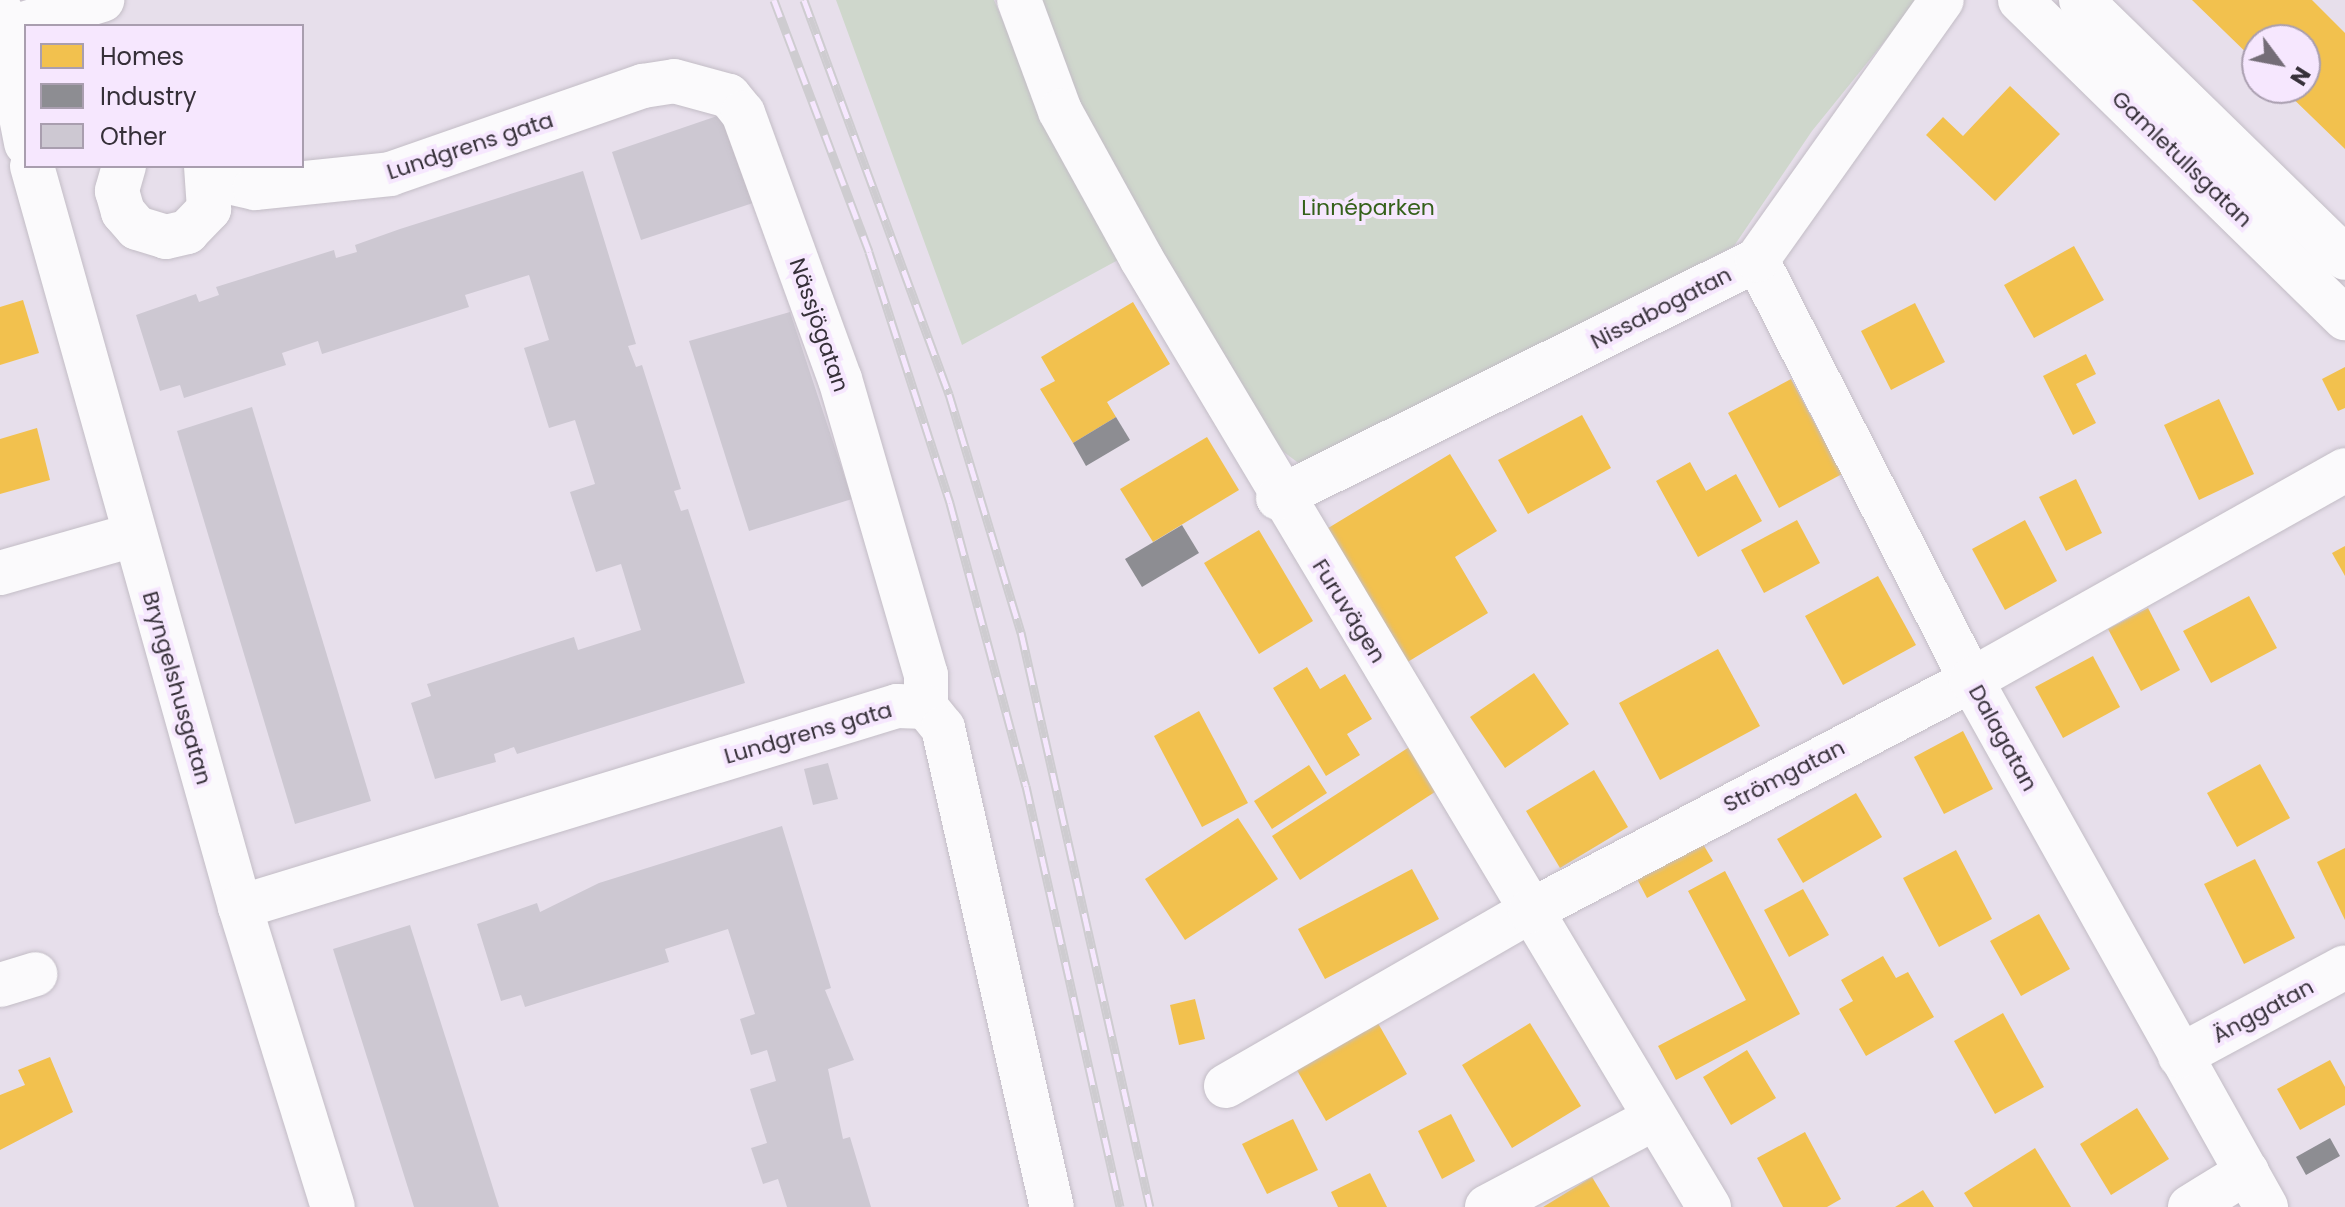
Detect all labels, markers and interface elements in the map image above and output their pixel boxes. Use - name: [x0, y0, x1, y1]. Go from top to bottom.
- legend: [24, 24, 304, 168]
- north arrow: [2241, 24, 2321, 104]
- text: Homes: [100, 40, 184, 73]
- text: N: [2283, 61, 2318, 91]
- text: Industry: [100, 80, 197, 113]
- street label: Gamletullsgatan: [2106, 85, 2258, 233]
- street label: Lundgrens gata: [384, 107, 556, 185]
- text: Other: [100, 120, 167, 153]
- park label: Linnéparken: [1301, 195, 1435, 221]
- street label: Nässjögatan: [784, 255, 854, 395]
- street label: Nissabogatan: [1586, 261, 1736, 355]
- street label: Furuvägen: [1307, 554, 1391, 668]
- street label: Bryngelshusgatan: [137, 588, 217, 788]
- street label: Dalagatan: [1963, 680, 2043, 796]
- street label: Lundgrens gata: [721, 696, 895, 770]
- street label: Strömgatan: [1719, 734, 1849, 818]
- street label: Änggatan: [2208, 973, 2318, 1049]

